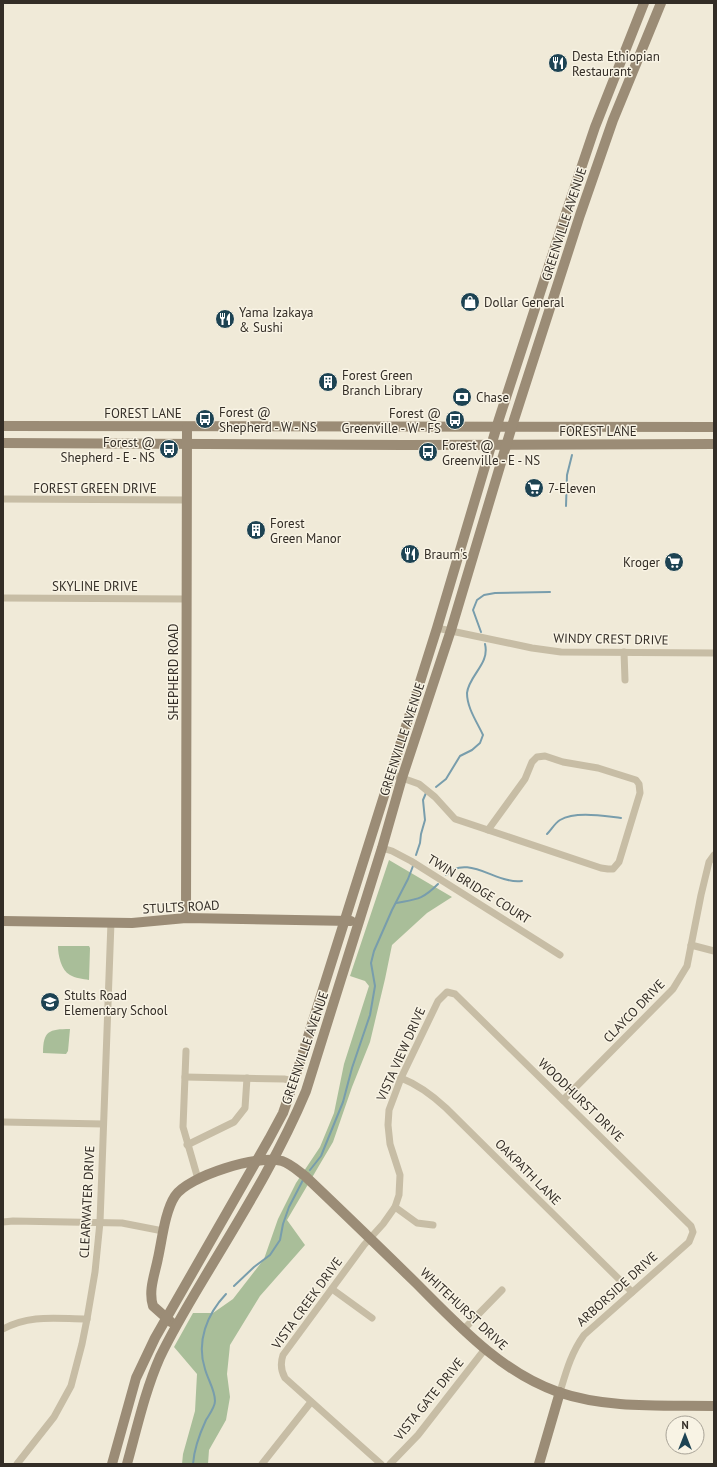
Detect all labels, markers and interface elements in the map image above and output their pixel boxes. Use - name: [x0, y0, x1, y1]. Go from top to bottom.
- place label: Desta Ethiopian Restaurant: [572, 48, 660, 80]
- restaurant icon: Desta Ethiopian Restaurant: [547, 52, 569, 74]
- street label: GREENVILLE AVENUE: [538, 165, 590, 283]
- shop icon: Dollar General: [459, 291, 481, 313]
- place label: Dollar General: [484, 294, 565, 311]
- place label: Yama Izakaya & Sushi: [239, 304, 313, 336]
- restaurant icon: Yama Izakaya & Sushi: [214, 308, 236, 330]
- place label: Forest Green Branch Library: [342, 367, 423, 399]
- building icon: Forest Green Branch Library: [317, 371, 339, 393]
- bank icon: Chase: [451, 386, 473, 408]
- place label: Chase: [476, 389, 509, 406]
- place label: Forest @ Shepherd - W - NS: [219, 404, 317, 436]
- street label: FOREST LANE: [104, 405, 182, 422]
- place label: Forest @ Greenville - W - FS: [342, 405, 441, 437]
- bus stop icon: Forest @ Shepherd - W - NS: [194, 408, 216, 430]
- bus stop icon: Forest @ Greenville - W - FS: [444, 409, 466, 431]
- street label: FOREST LANE: [559, 423, 637, 440]
- place label: Forest @ Shepherd - E - NS: [61, 434, 155, 466]
- place label: Forest @ Greenville - E - NS: [442, 437, 540, 469]
- bus stop icon: Forest @ Shepherd - E - NS: [158, 438, 180, 460]
- bus stop icon: Forest @ Greenville - E - NS: [417, 441, 439, 463]
- supermarket icon: 7-Eleven: [523, 477, 545, 499]
- street label: FOREST GREEN DRIVE: [33, 480, 157, 497]
- place label: 7-Eleven: [548, 480, 596, 497]
- place label: Forest Green Manor: [270, 515, 342, 547]
- building icon: Forest Green Manor: [245, 519, 267, 541]
- restaurant icon: Braum's: [399, 543, 421, 565]
- place label: Braum's: [424, 546, 468, 563]
- supermarket icon: Kroger: [663, 551, 685, 573]
- place label: Kroger: [623, 554, 661, 571]
- street label: SKYLINE DRIVE: [52, 578, 138, 595]
- street label: SHEPHERD ROAD: [165, 623, 182, 721]
- street label: WINDY CREST DRIVE: [553, 629, 669, 649]
- street label: GREENVILLE AVENUE: [376, 680, 428, 798]
- street label: TWIN BRIDGE COURT: [424, 850, 534, 928]
- street label: STULTS ROAD: [142, 896, 220, 918]
- street label: CLAYCO DRIVE: [600, 976, 668, 1046]
- place label: Stults Road Elementary School: [64, 987, 168, 1019]
- street label: GREENVILLE AVENUE: [278, 989, 332, 1107]
- school or university icon: Stults Road Elementary School: [39, 991, 61, 1013]
- street label: VISTA VIEW DRIVE: [372, 1004, 429, 1104]
- street label: WOODHURST DRIVE: [534, 1055, 628, 1145]
- street label: OAKPATH LANE: [491, 1135, 565, 1209]
- street label: CLEARWATER DRIVE: [76, 1145, 98, 1259]
- street label: ARBORSIDE DRIVE: [573, 1248, 661, 1330]
- street label: VISTA CREEK DRIVE: [267, 1254, 346, 1353]
- street label: WHITEHURST DRIVE: [417, 1264, 511, 1354]
- street label: VISTA GATE DRIVE: [390, 1354, 468, 1445]
- north arrow: [665, 1415, 705, 1455]
- text: N: [681, 1418, 689, 1432]

